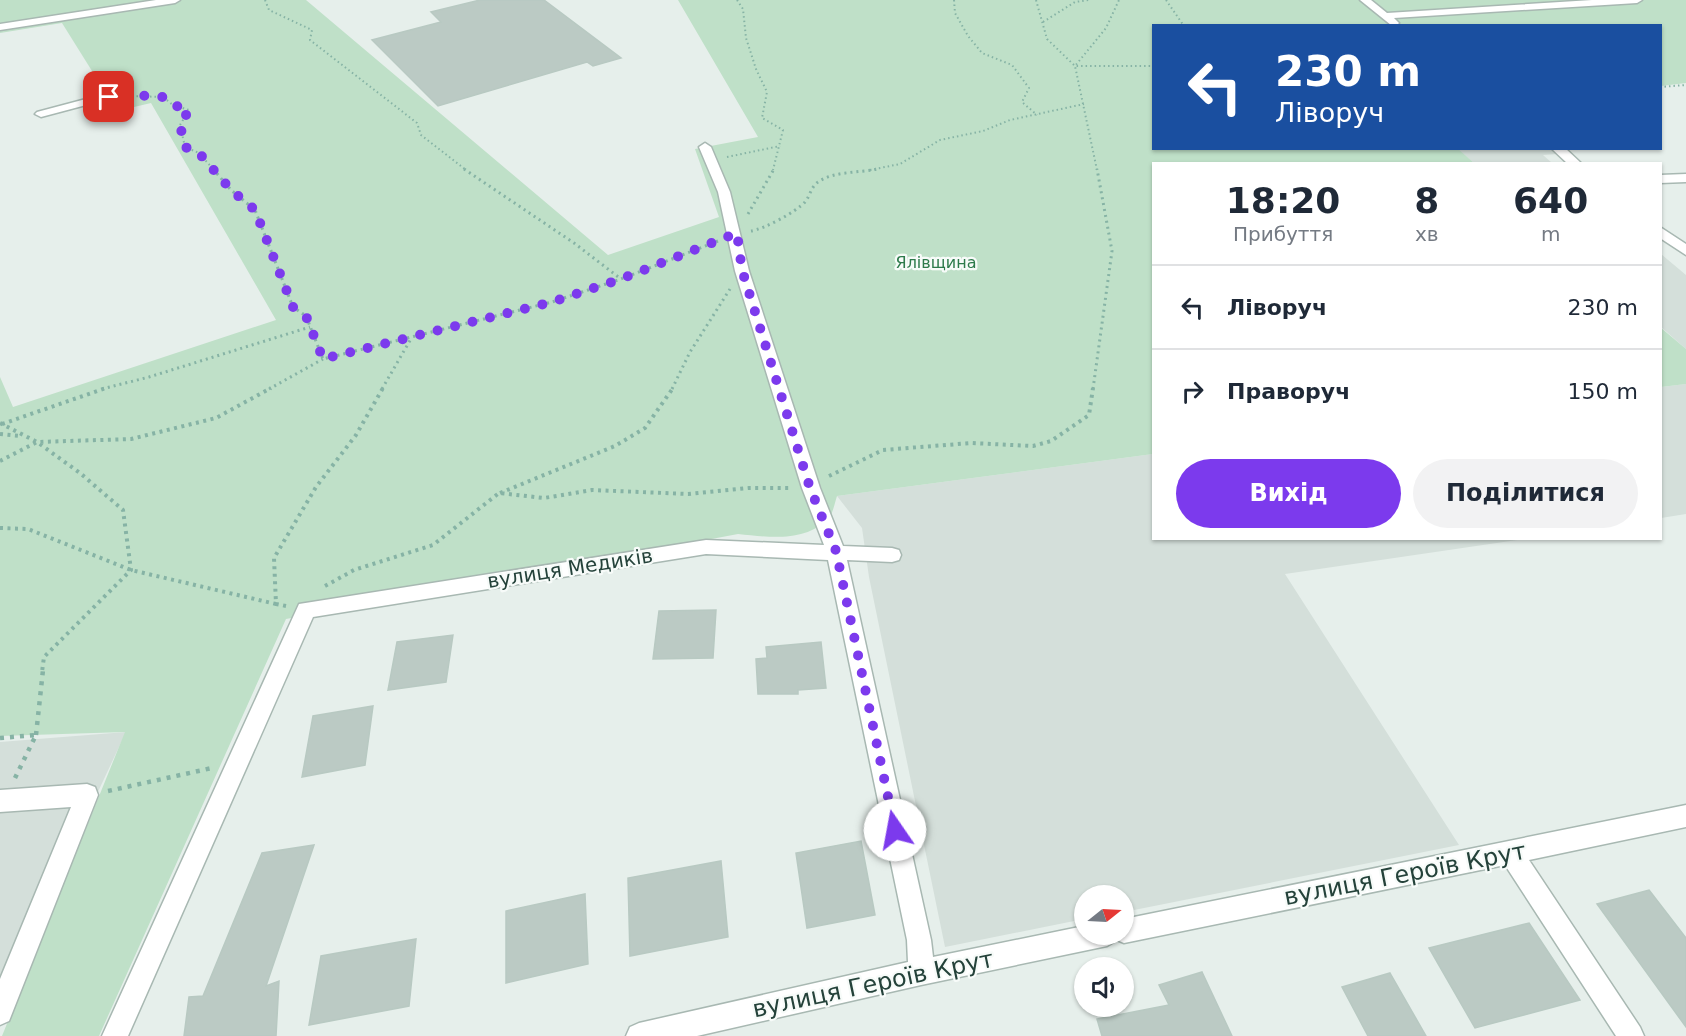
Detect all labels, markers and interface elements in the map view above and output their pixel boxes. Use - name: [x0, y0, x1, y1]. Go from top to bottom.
- text: 230 m: [1275, 47, 1421, 96]
- icon: left: [1176, 48, 1254, 126]
- pin: [83, 71, 134, 122]
- icon: arrive: [92, 80, 125, 113]
- text: Ліворуч: [1275, 97, 1384, 128]
- text: 18:20: [1226, 180, 1340, 221]
- text: 8: [1414, 180, 1439, 221]
- text: 640: [1513, 180, 1588, 221]
- text: Прибуття: [1233, 222, 1333, 246]
- text: хв: [1415, 222, 1439, 246]
- text: m: [1541, 222, 1560, 246]
- park label: Ялівщина: [896, 253, 976, 272]
- icon: left: [1176, 291, 1209, 324]
- text: Ліворуч: [1227, 295, 1327, 320]
- text: 230 m: [1568, 295, 1638, 320]
- icon: right: [1176, 375, 1209, 408]
- text: Праворуч: [1227, 379, 1350, 404]
- text: 150 m: [1568, 379, 1638, 404]
- button: Вихід: [1176, 459, 1401, 528]
- button: Поділитися: [1413, 459, 1638, 528]
- street label: вулиця Медиків: [486, 543, 654, 593]
- position arrow: [863, 798, 927, 862]
- street label: вулиця Героїв Крут: [1282, 837, 1528, 911]
- north arrow: [1074, 885, 1134, 945]
- map controls: [1074, 885, 1134, 1017]
- street label: вулиця Героїв Крут: [750, 945, 996, 1023]
- button: sound: [1074, 957, 1134, 1017]

